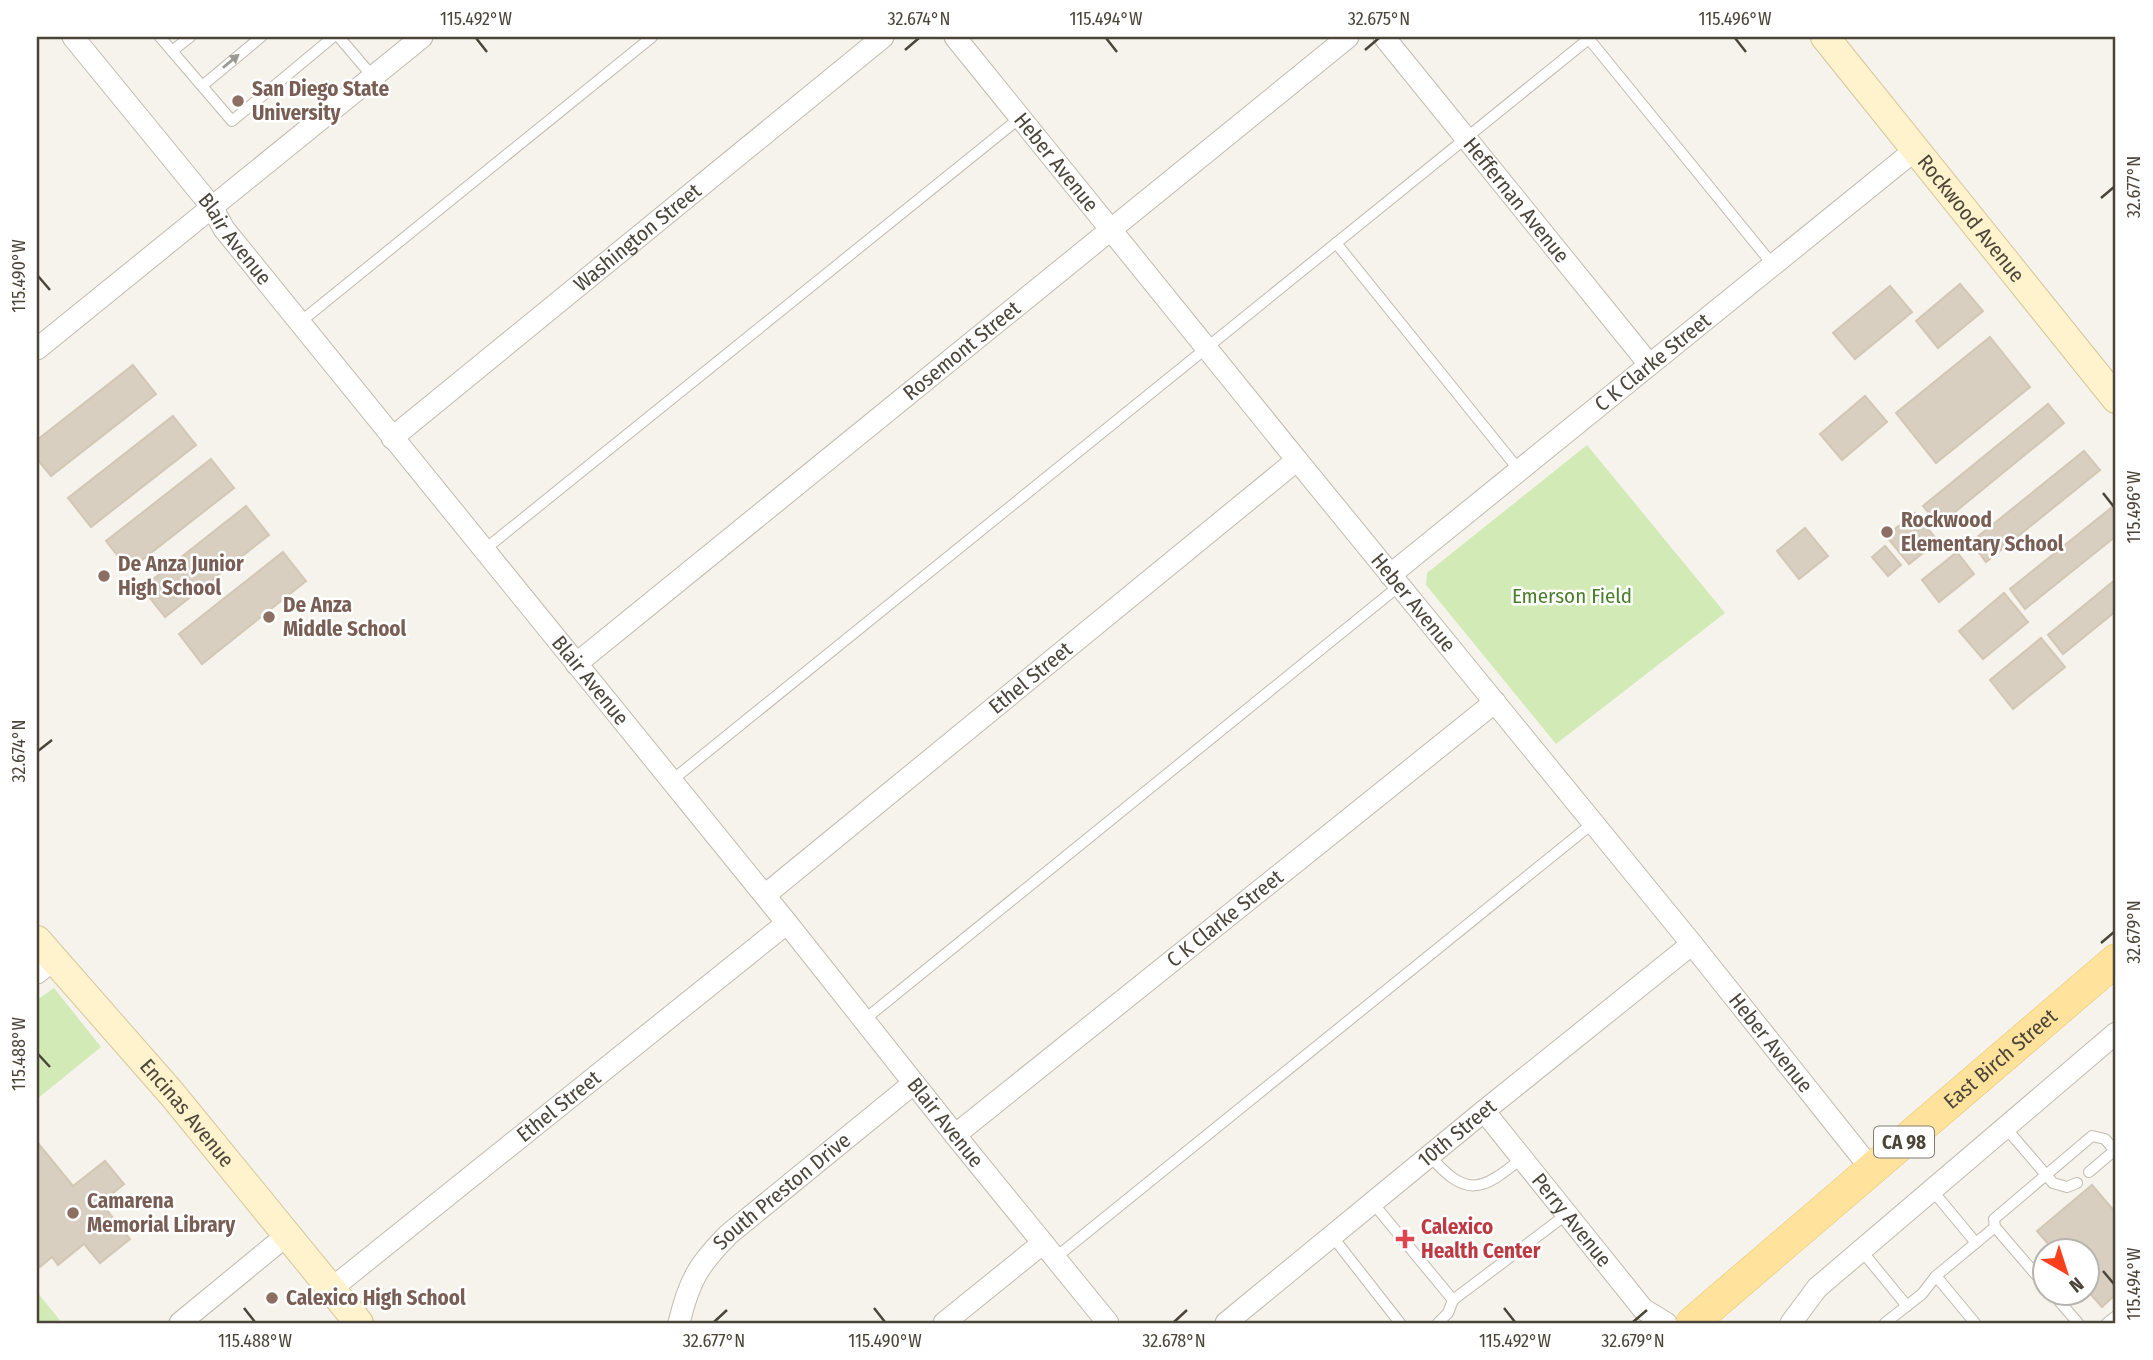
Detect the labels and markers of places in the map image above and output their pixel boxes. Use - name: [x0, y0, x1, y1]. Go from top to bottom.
- place label: San Diego State University: [252, 76, 389, 126]
- marker: San Diego State University: [230, 93, 246, 109]
- place label: Rockwood Elementary School: [1901, 507, 2064, 557]
- marker: Rockwood Elementary School: [1879, 524, 1895, 540]
- place label: De Anza Junior High School: [118, 551, 244, 601]
- marker: De Anza Junior High School: [96, 568, 112, 584]
- place label: De Anza Middle School: [283, 592, 407, 642]
- marker: De Anza Middle School: [261, 609, 277, 625]
- place label: Camarena Memorial Library: [87, 1188, 236, 1238]
- marker: Camarena Memorial Library: [65, 1205, 81, 1221]
- place label: Calexico Health Center: [1421, 1214, 1541, 1264]
- marker: Calexico Health Center: [1395, 1229, 1415, 1249]
- place label: Calexico High School: [286, 1285, 466, 1311]
- marker: Calexico High School: [264, 1290, 280, 1306]

